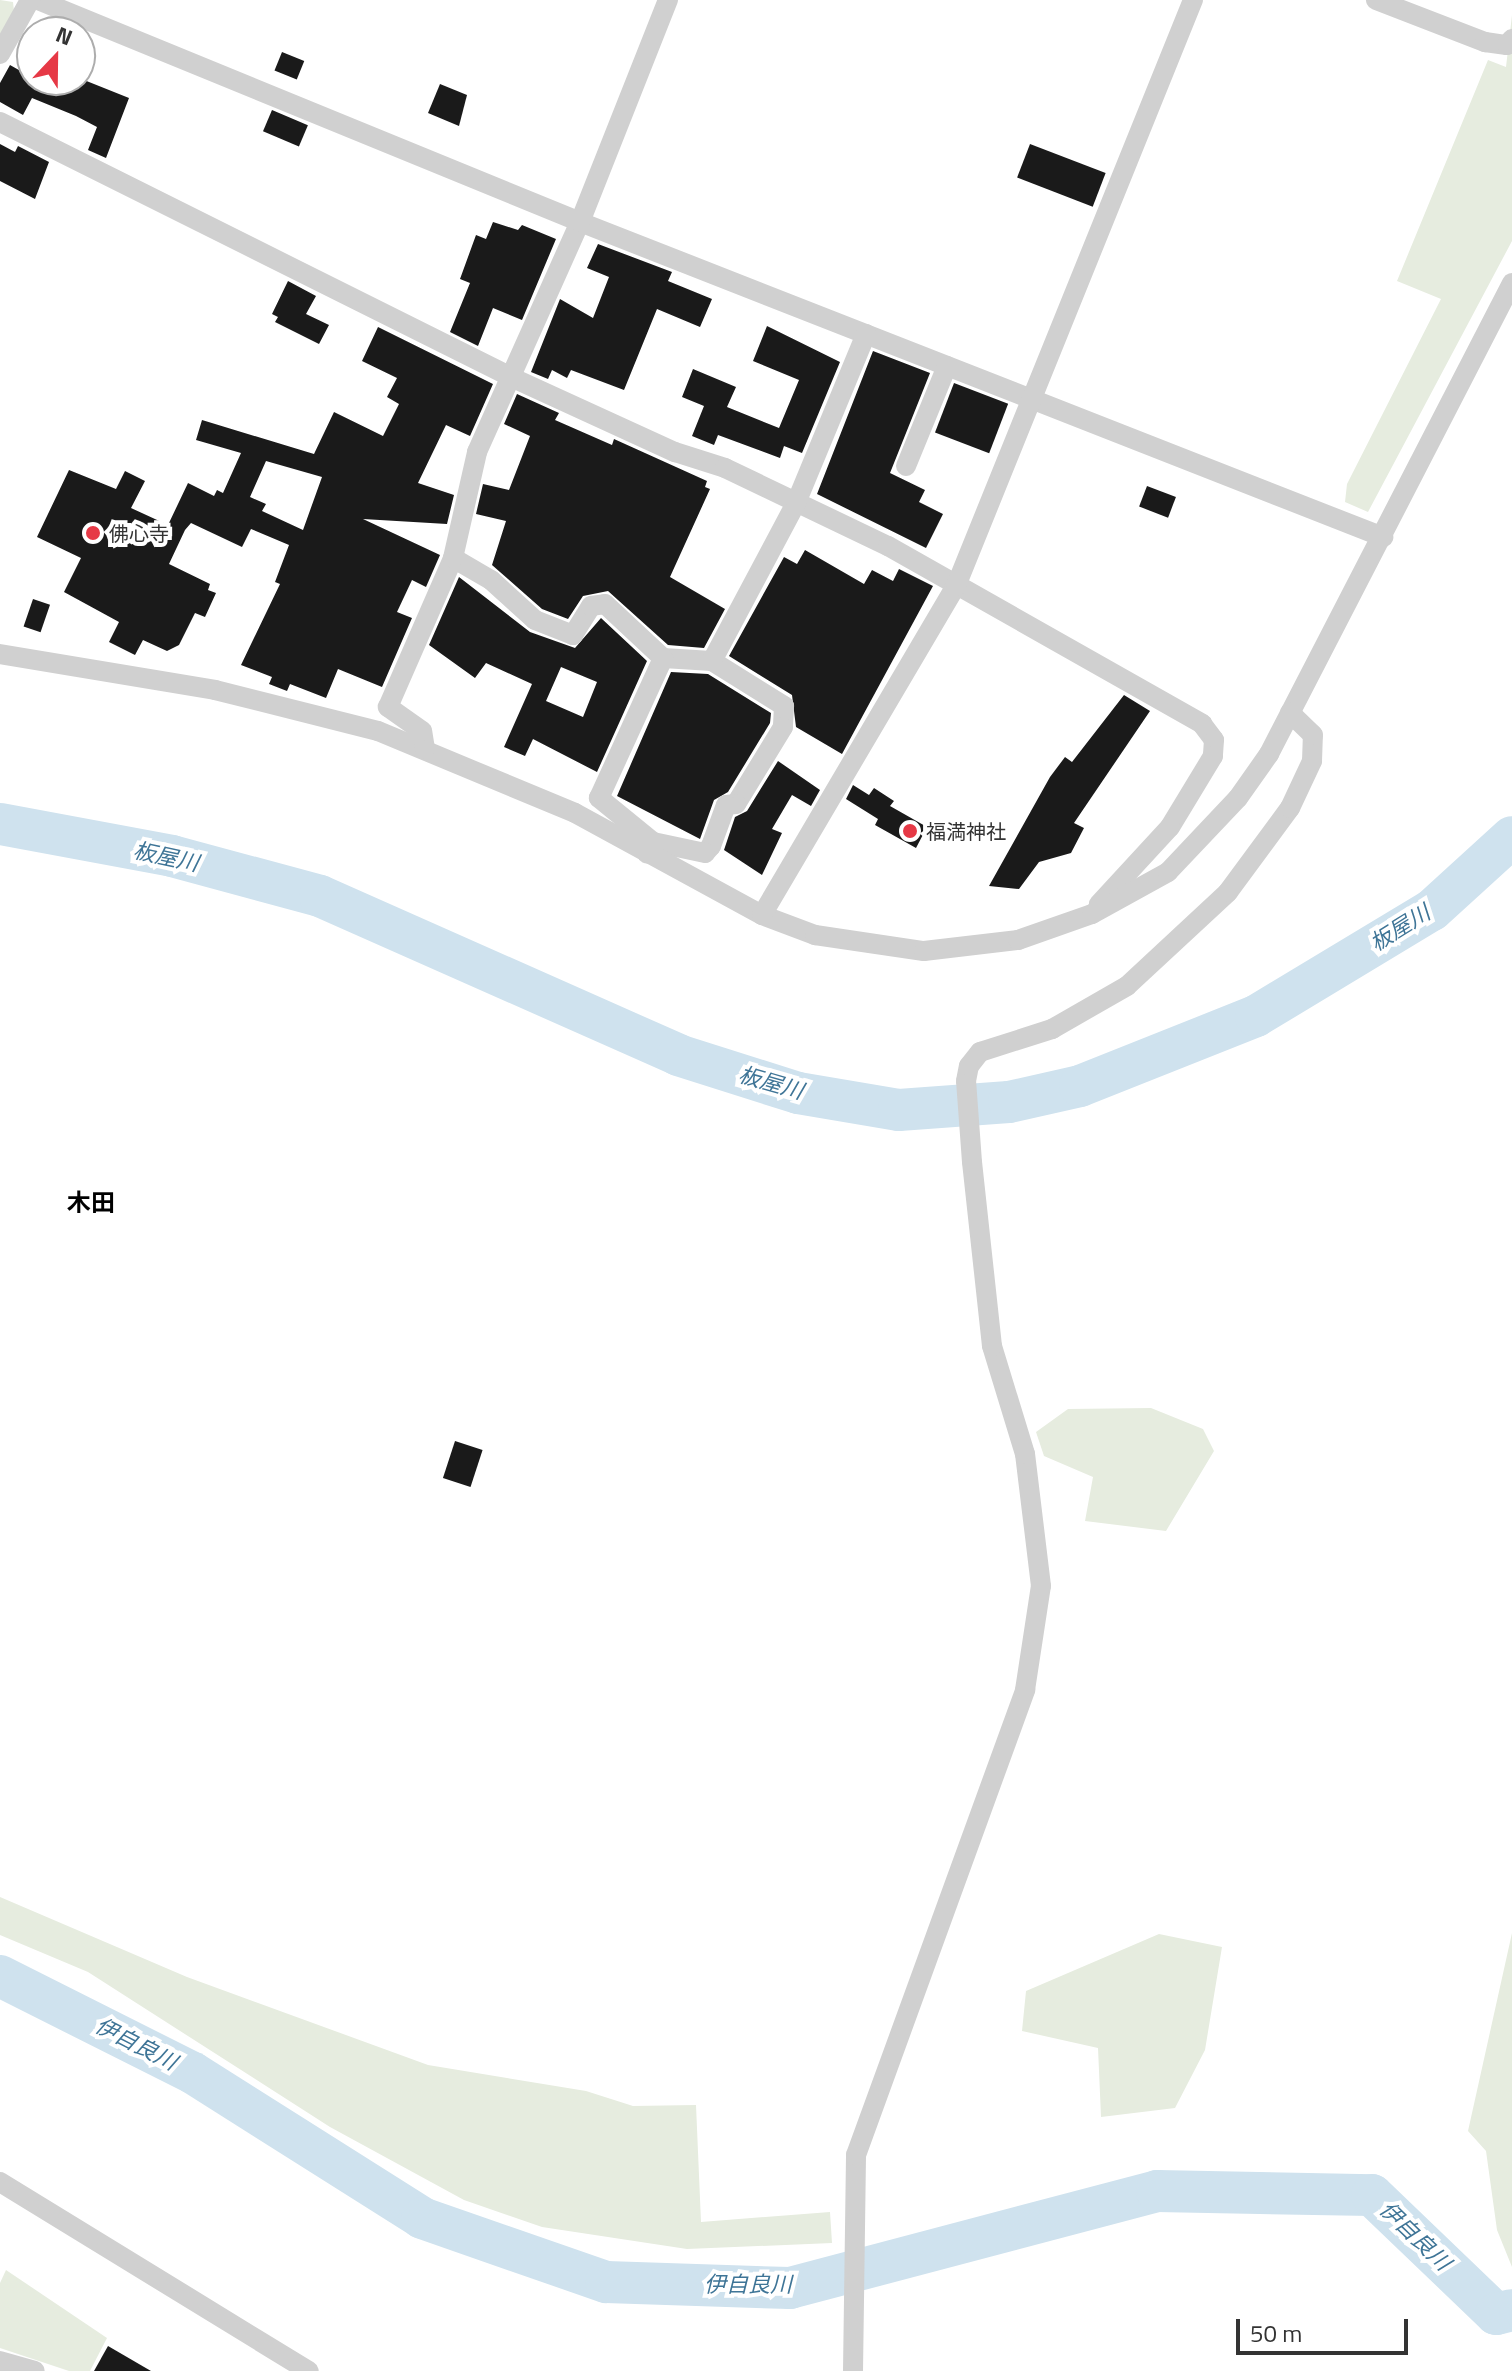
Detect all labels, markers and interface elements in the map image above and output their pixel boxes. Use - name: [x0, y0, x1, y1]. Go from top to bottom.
- north arrow: [16, 16, 96, 96]
- text: N: [51, 17, 78, 54]
- place label: 佛心寺: [109, 521, 169, 545]
- marker: 佛心寺: [84, 524, 102, 542]
- place label: 福満神社: [926, 819, 1006, 843]
- marker: 福満神社: [901, 822, 919, 840]
- water label: 板屋川: [131, 837, 201, 877]
- water label: 板屋川: [1365, 899, 1435, 957]
- water label: 板屋川: [736, 1061, 806, 1105]
- district label: 木田: [67, 1189, 115, 1217]
- water label: 伊自良川: [91, 2012, 181, 2076]
- water label: 伊自良川: [1374, 2196, 1456, 2276]
- water label: 伊自良川: [704, 2272, 792, 2298]
- scale bar: [1240, 2303, 1412, 2353]
- text: 50 m: [1250, 2315, 1302, 2351]

